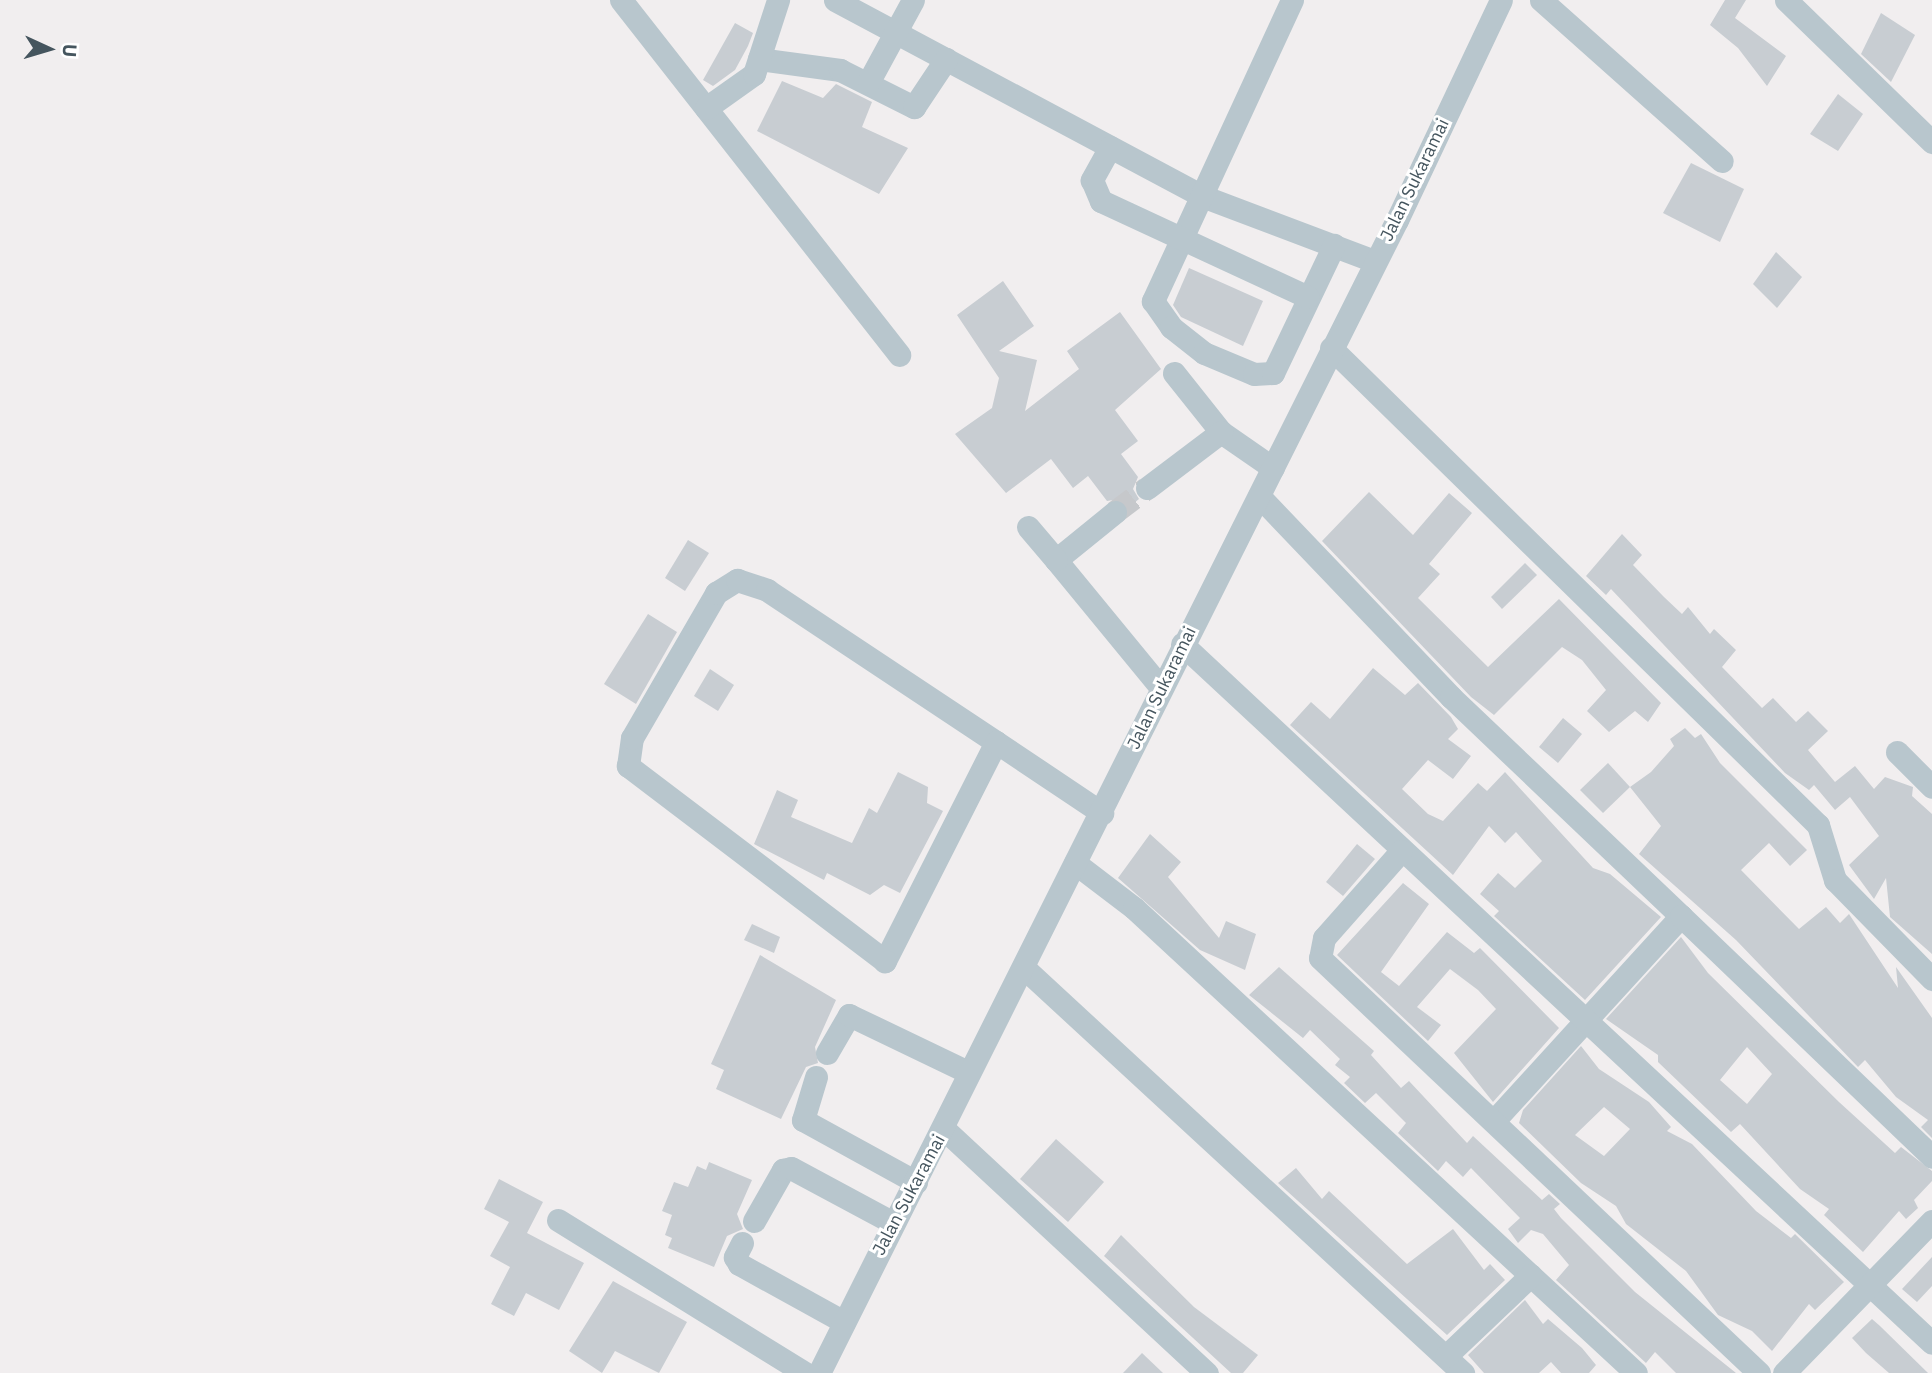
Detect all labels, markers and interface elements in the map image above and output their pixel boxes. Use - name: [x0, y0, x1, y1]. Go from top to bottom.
- north arrow: [14, 14, 84, 84]
- text: U: [58, 43, 82, 58]
- street label: Jalan Sukaramai: [1376, 115, 1454, 245]
- street label: Jalan Sukaramai: [1123, 623, 1201, 753]
- street label: Jalan Sukaramai: [868, 1131, 950, 1259]

